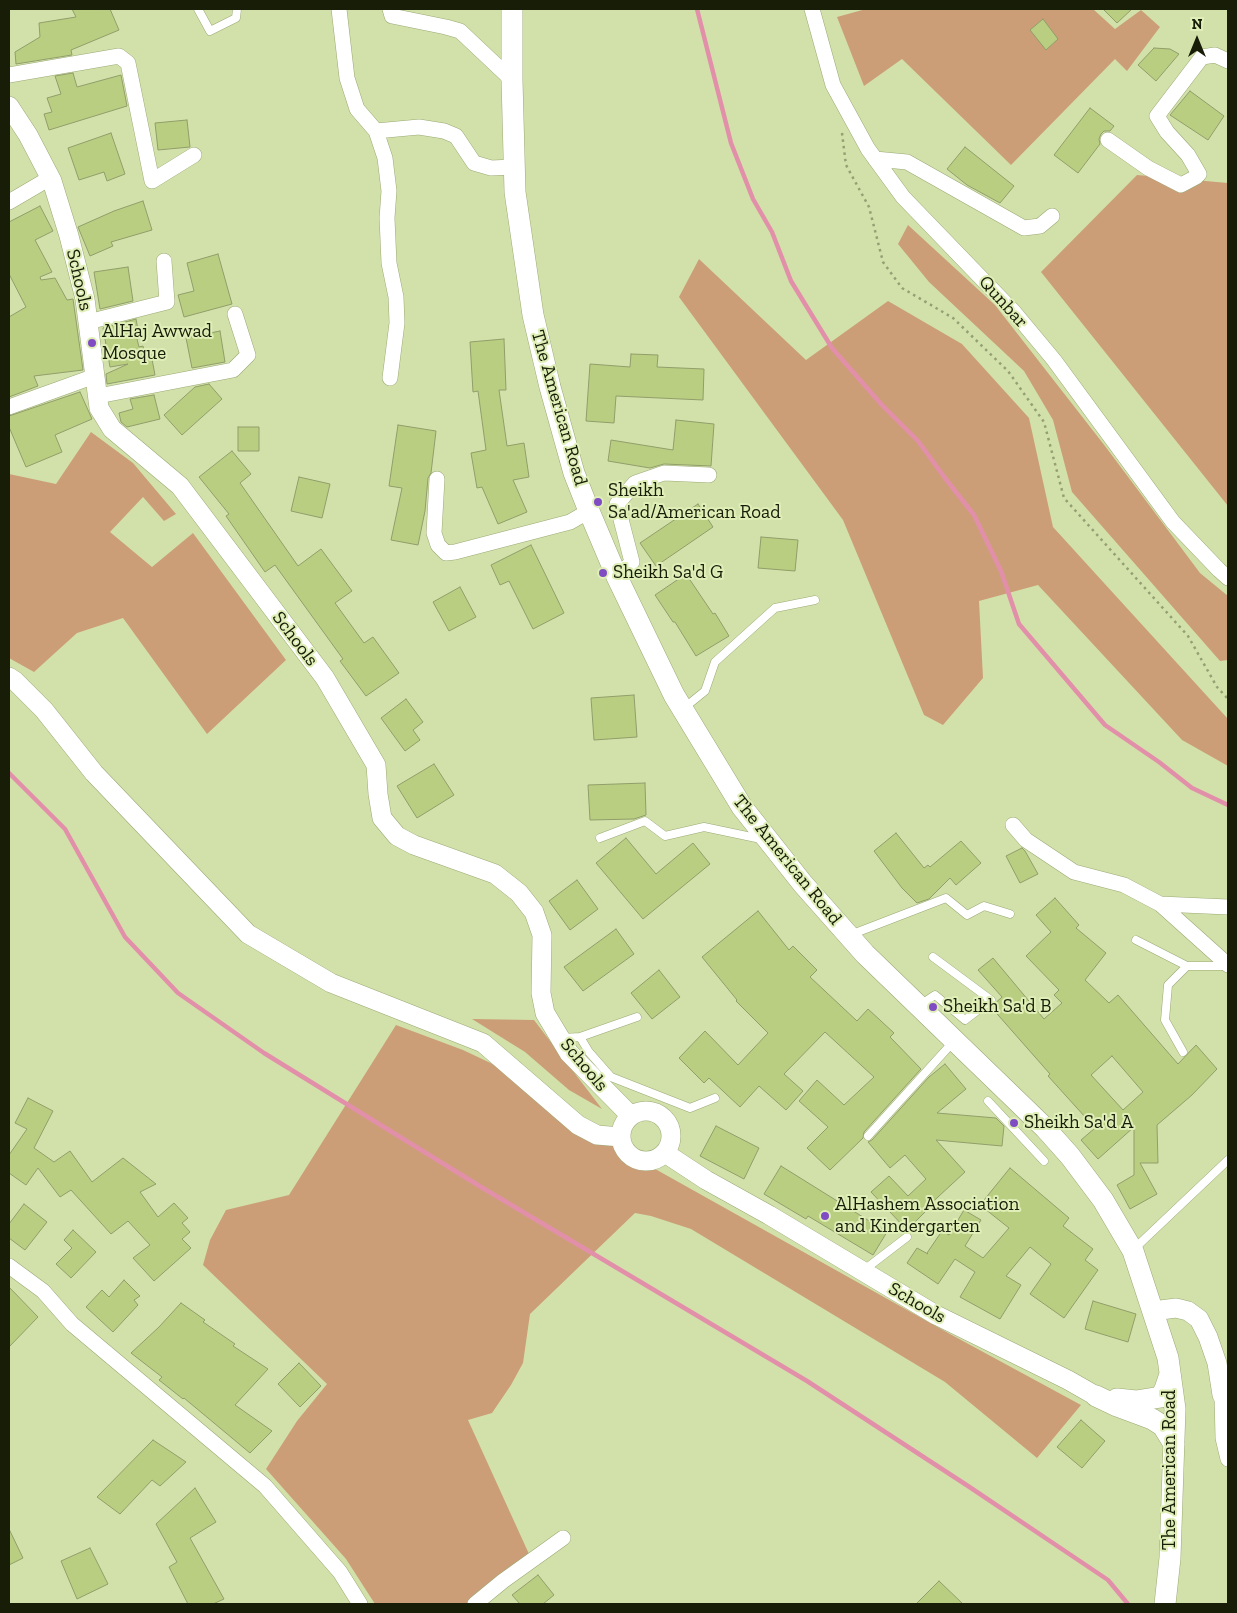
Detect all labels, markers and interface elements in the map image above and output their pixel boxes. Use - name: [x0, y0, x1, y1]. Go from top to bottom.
- north arrow: [1172, 15, 1222, 65]
- text: N: [1192, 16, 1202, 33]
- street label: Schools: [61, 247, 97, 313]
- street label: Qunbar: [974, 271, 1032, 333]
- place label: AlHaj Awwad Mosque: [102, 321, 212, 365]
- street label: The American Road: [526, 328, 592, 488]
- marker: AlHaj Awwad Mosque: [86, 337, 98, 349]
- place label: Sheikh Sa'ad/American Road: [608, 480, 781, 524]
- marker: Sheikh Sa'ad/American Road: [592, 496, 604, 508]
- place label: Sheikh Sa'd G: [613, 562, 723, 584]
- marker: Sheikh Sa'd G: [597, 567, 609, 579]
- street label: Schools: [267, 607, 323, 671]
- street label: The American Road: [728, 790, 846, 930]
- place label: Sheikh Sa'd B: [943, 996, 1051, 1018]
- marker: Sheikh Sa'd B: [927, 1001, 939, 1013]
- street label: Schools: [555, 1034, 613, 1096]
- place label: Sheikh Sa'd A: [1024, 1112, 1133, 1134]
- marker: Sheikh Sa'd A: [1008, 1117, 1020, 1129]
- place label: AlHashem Association and Kindergarten: [835, 1194, 1019, 1238]
- marker: AlHashem Association and Kindergarten: [819, 1210, 831, 1222]
- street label: Schools: [884, 1278, 950, 1328]
- street label: The American Road: [1159, 1390, 1181, 1550]

